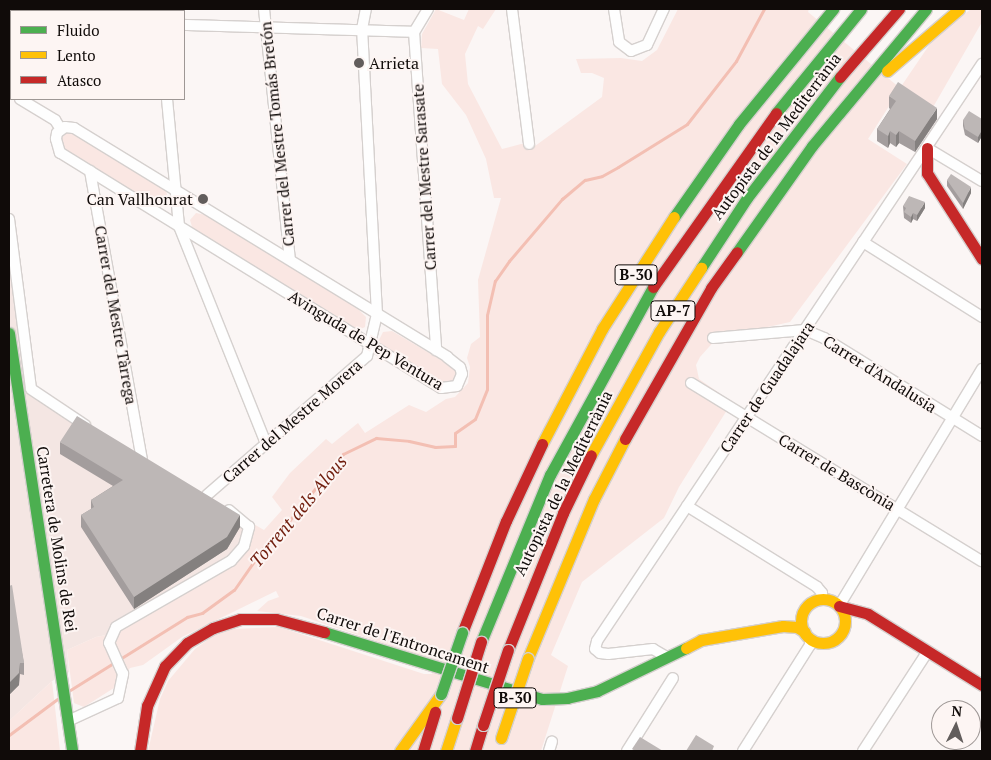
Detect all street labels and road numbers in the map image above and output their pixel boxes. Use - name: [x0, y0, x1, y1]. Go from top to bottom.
- street label: Carrer del Mestre Tomás Bretón: [256, 21, 298, 247]
- street label: Autopista de la Mediterrània: [707, 49, 845, 223]
- street label: Carrer del Mestre Sarasate: [408, 83, 440, 271]
- street label: Carrer del Mestre Tàrrega: [91, 224, 141, 406]
- road number: B-30: [614, 262, 658, 288]
- street label: Avinguda de Pep Ventura: [285, 286, 447, 394]
- road number: AP-7: [649, 298, 697, 324]
- street label: Carrer de Guadalajara: [716, 318, 818, 456]
- street label: Carrer d'Andalusia: [820, 331, 940, 417]
- street label: Carrer del Mestre Morera: [218, 355, 366, 487]
- street label: Autopista de la Mediterrània: [510, 387, 616, 579]
- street label: Carrer de Bascònia: [775, 430, 899, 514]
- street label: Carretera de Molins de Rei: [33, 445, 81, 633]
- street label: Carrer de l'Entroncament: [314, 603, 492, 677]
- road number: B-30: [492, 686, 538, 710]

